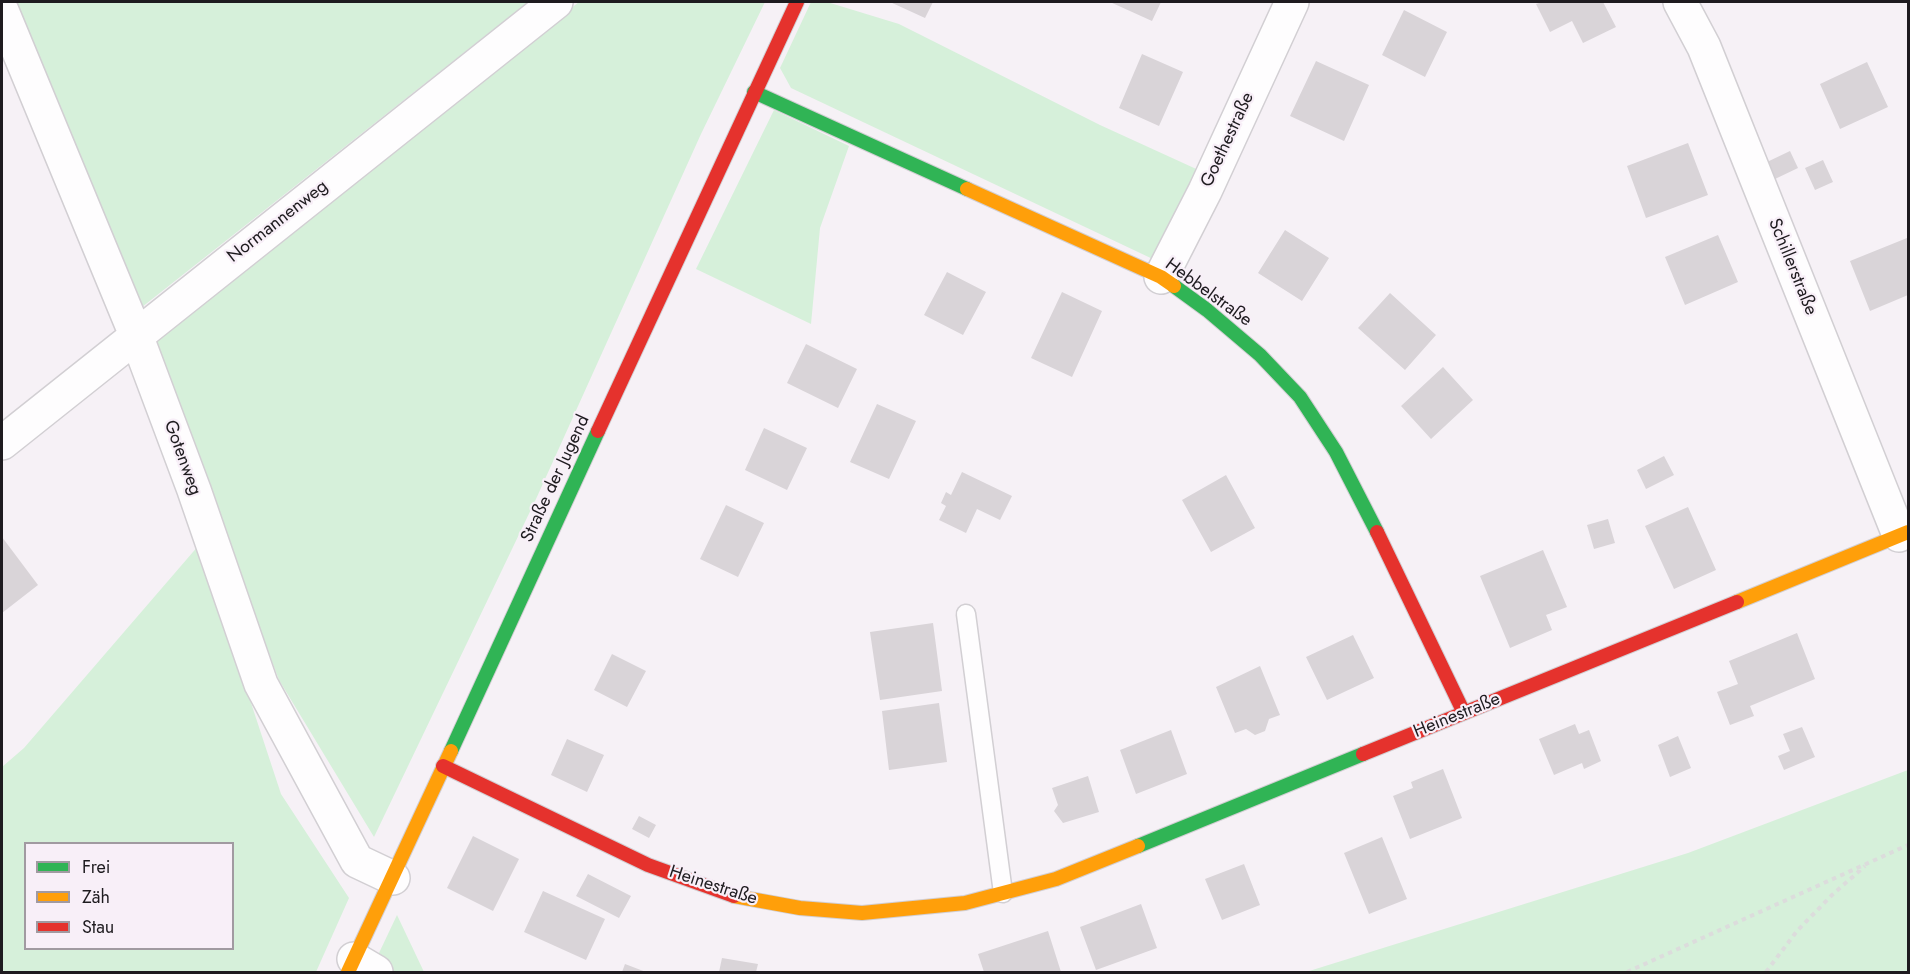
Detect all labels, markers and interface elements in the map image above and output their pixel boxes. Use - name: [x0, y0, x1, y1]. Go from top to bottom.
- street label: Goethestraße: [1197, 89, 1259, 191]
- street label: Normannenweg: [223, 176, 333, 268]
- street label: Schillerstraße: [1763, 216, 1821, 318]
- street label: Hebbelstraße: [1160, 254, 1256, 332]
- street label: Straße der Jugend: [517, 412, 595, 546]
- street label: Gotenweg: [158, 418, 206, 498]
- street label: Heinestraße: [1411, 689, 1503, 743]
- legend: [24, 842, 234, 950]
- text: Frei: [82, 854, 111, 880]
- street label: Heinestraße: [666, 862, 760, 910]
- text: Zäh: [82, 884, 110, 910]
- text: Stau: [82, 914, 114, 940]

